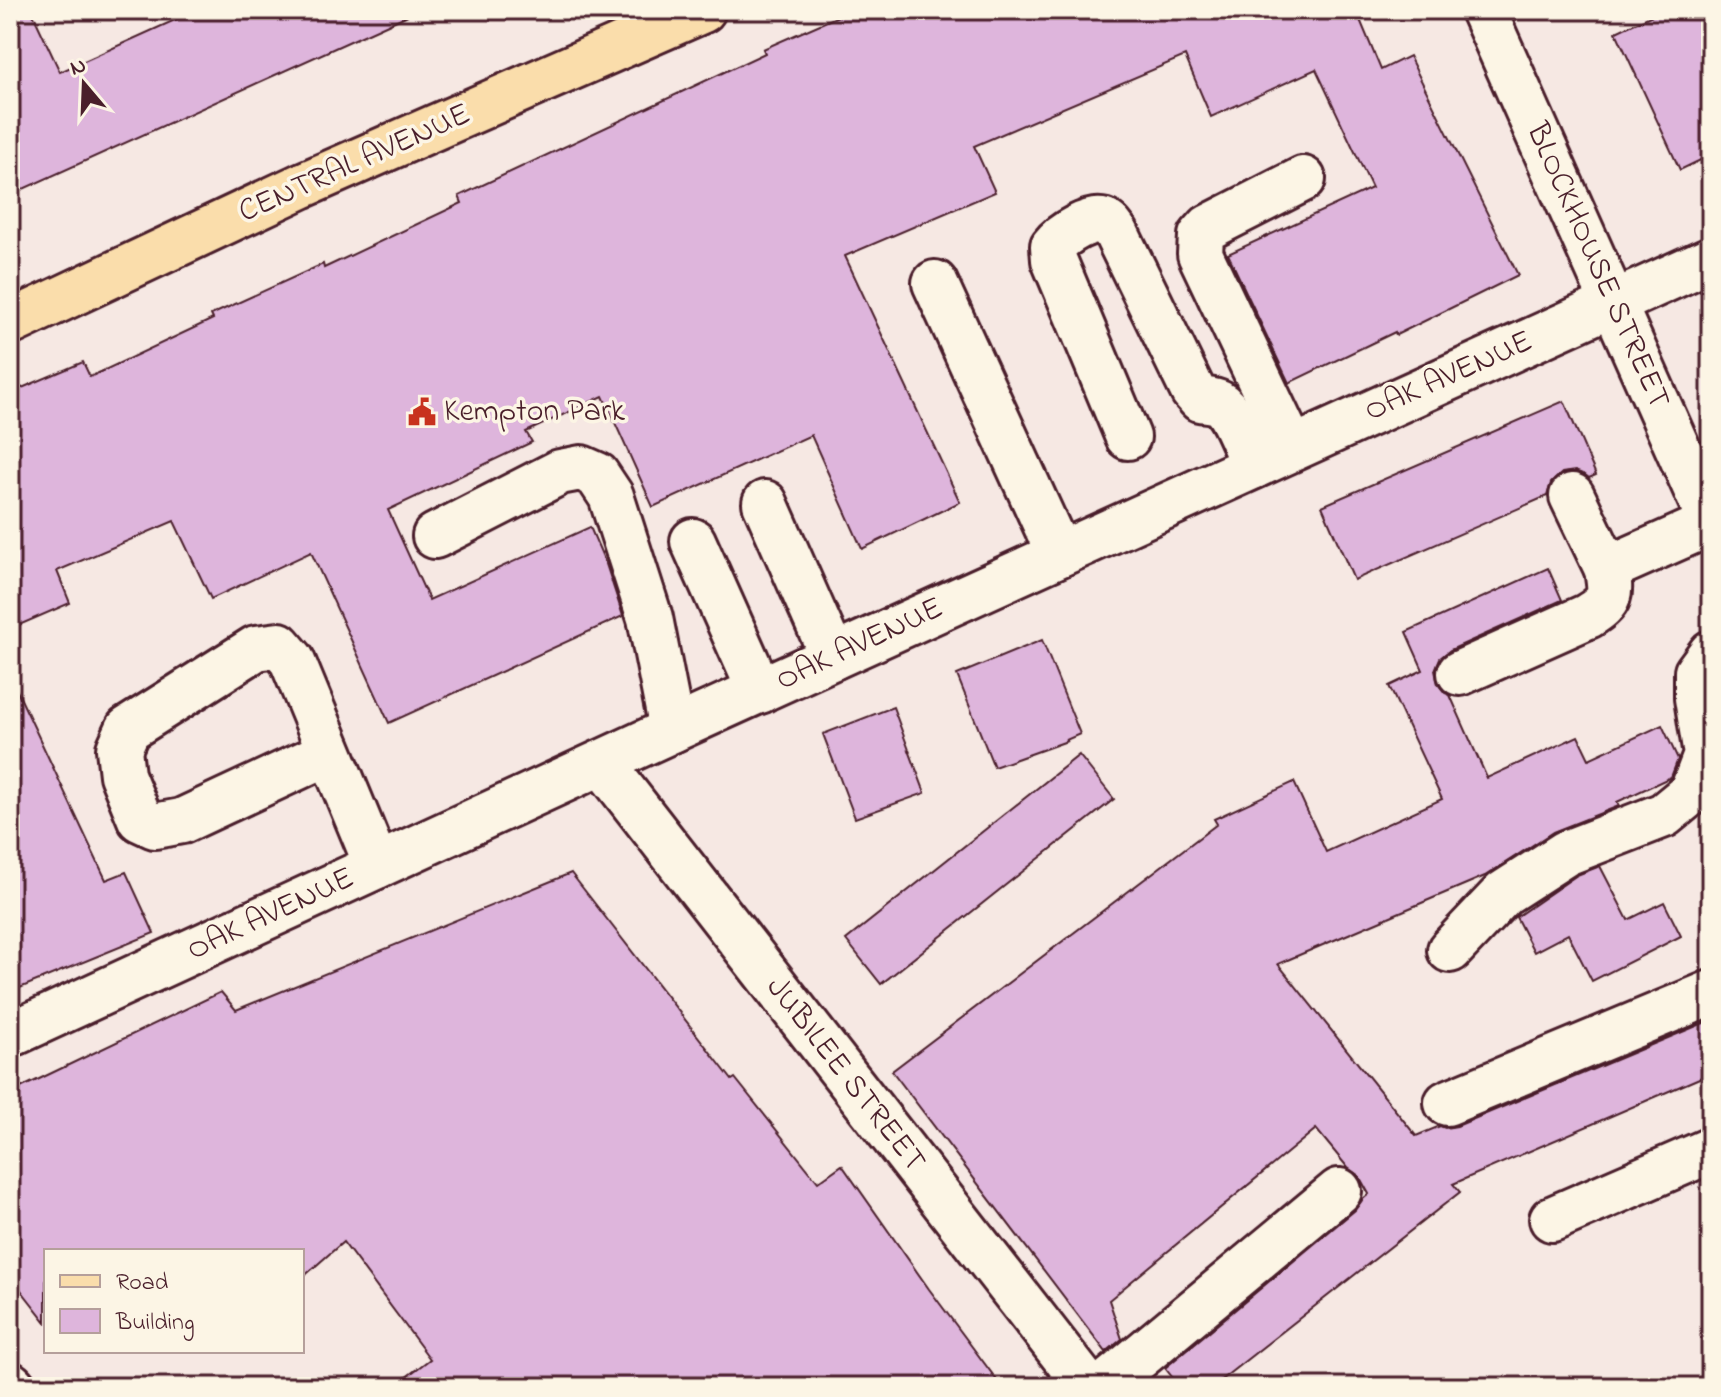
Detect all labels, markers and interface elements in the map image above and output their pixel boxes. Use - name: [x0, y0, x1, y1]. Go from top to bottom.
- north arrow: [44, 44, 124, 124]
- text: N: [66, 50, 91, 85]
- street label: CENTRAL AVENUE: [231, 92, 479, 236]
- street label: BLOCKHOUSE STREET: [1512, 114, 1681, 417]
- street label: OAK AVENUE: [1357, 319, 1541, 435]
- place label: Kempton Park: [444, 389, 626, 436]
- public building icon: Kempton Park: [407, 397, 437, 427]
- street label: OAK AVENUE: [769, 586, 951, 704]
- street label: OAK AVENUE: [180, 856, 362, 974]
- street label: JUBILEE STREET: [753, 967, 937, 1183]
- legend: [44, 1249, 304, 1353]
- text: Road: [116, 1266, 169, 1301]
- text: Building: [115, 1306, 195, 1341]

